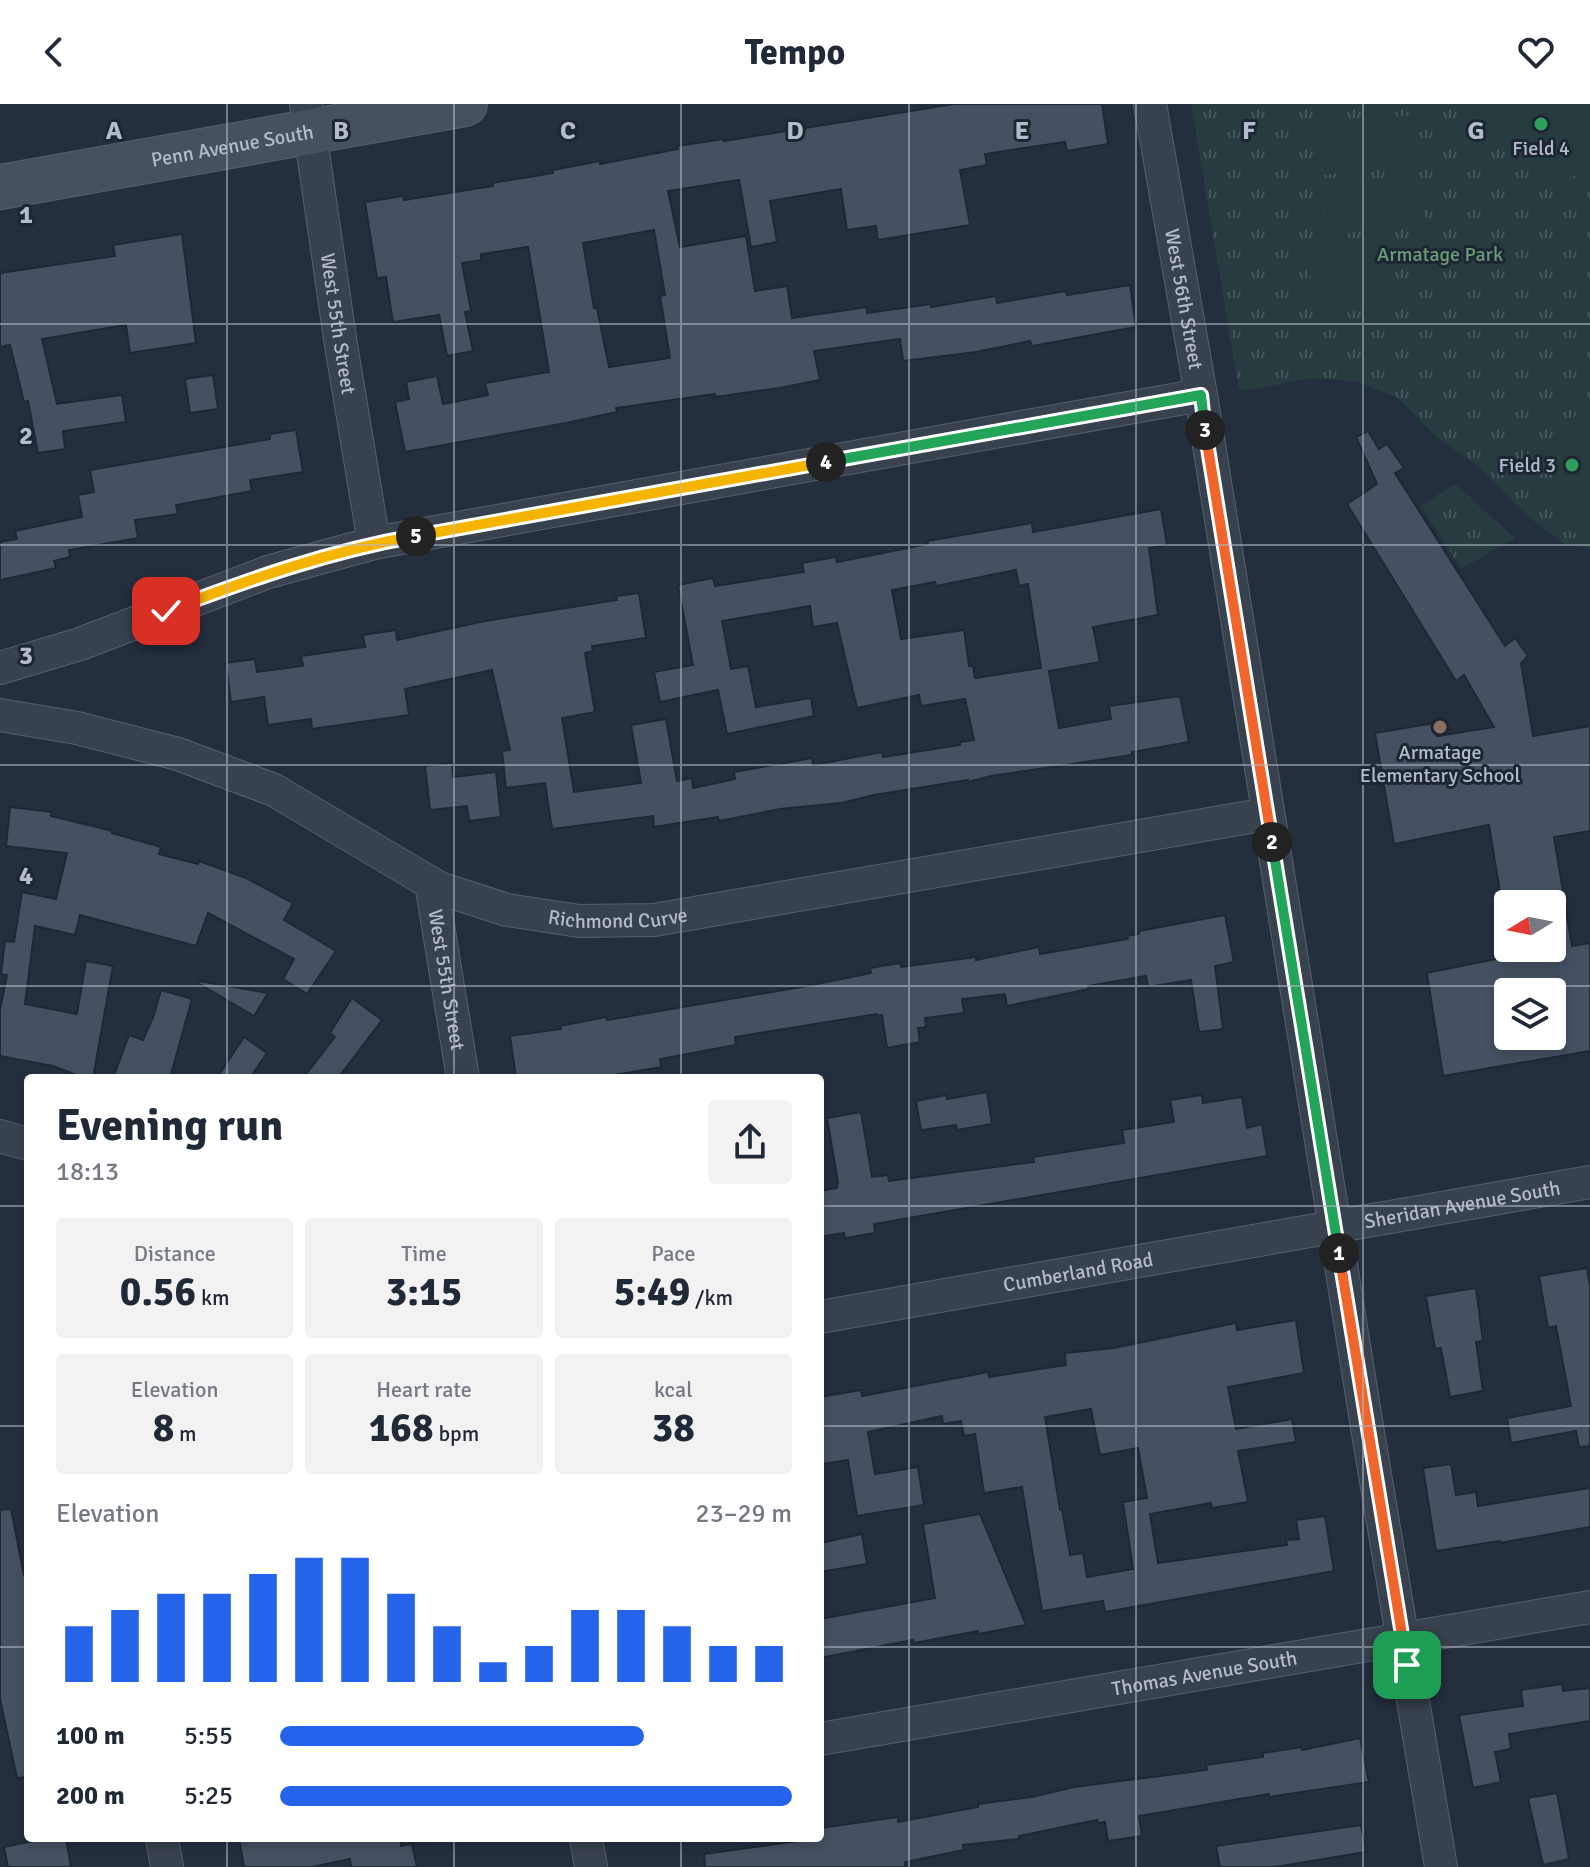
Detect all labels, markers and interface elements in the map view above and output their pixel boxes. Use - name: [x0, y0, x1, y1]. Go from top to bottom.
- icon: back: [32, 30, 76, 74]
- text: Tempo: [745, 30, 845, 75]
- icon: heart: [1514, 30, 1558, 74]
- text: A: [106, 115, 123, 147]
- text: B: [333, 115, 349, 147]
- text: C: [560, 115, 576, 147]
- text: D: [786, 115, 804, 147]
- text: E: [1015, 115, 1029, 147]
- text: F: [1242, 115, 1256, 147]
- text: G: [1467, 115, 1485, 147]
- marker: Field 4: [1532, 115, 1550, 133]
- street label: Penn Avenue South: [149, 119, 316, 173]
- place label: Field 4: [1512, 136, 1570, 161]
- text: 1: [19, 199, 33, 231]
- street label: West 56th Street: [1159, 227, 1208, 371]
- park label: Armatage Park: [1377, 242, 1503, 267]
- street label: West 55th Street: [315, 251, 361, 396]
- pin: 3: [1185, 410, 1225, 450]
- text: 3: [1199, 416, 1211, 443]
- text: 2: [19, 420, 33, 452]
- pin: 4: [806, 442, 846, 482]
- text: 4: [820, 448, 832, 475]
- place label: Field 3: [1499, 453, 1556, 478]
- marker: Field 3: [1563, 456, 1581, 474]
- pin: 5: [396, 516, 436, 556]
- text: 5: [410, 522, 422, 549]
- pin: [132, 577, 200, 645]
- icon: check: [144, 589, 188, 633]
- text: 3: [19, 640, 33, 672]
- marker: Armatage Elementary School: [1431, 718, 1449, 736]
- place label: Armatage Elementary School: [1360, 740, 1520, 788]
- pin: 2: [1252, 822, 1292, 862]
- text: 2: [1266, 828, 1278, 855]
- text: 4: [19, 860, 33, 892]
- north arrow: [1494, 890, 1566, 962]
- map controls: [1494, 890, 1566, 1050]
- street label: Richmond Curve: [546, 902, 689, 934]
- street label: West 55th Street: [423, 907, 470, 1052]
- button: layers: [1494, 978, 1566, 1050]
- text: Evening run: [56, 1099, 283, 1153]
- button: share: [708, 1100, 792, 1184]
- text: 18:13: [56, 1156, 119, 1188]
- street label: Sheridan Avenue South: [1362, 1175, 1562, 1234]
- pin: 1: [1319, 1233, 1359, 1273]
- text: 1: [1333, 1239, 1345, 1266]
- text: Distance: [134, 1240, 216, 1267]
- text: Time: [401, 1240, 447, 1267]
- text: Pace: [651, 1240, 695, 1267]
- street label: Cumberland Road: [1001, 1247, 1155, 1298]
- text: 0.56: [120, 1267, 196, 1317]
- text: 3:15: [386, 1267, 462, 1317]
- text: 5:49: [614, 1267, 690, 1317]
- text: km: [196, 1284, 230, 1311]
- text: /km: [690, 1284, 733, 1311]
- text: Elevation: [131, 1376, 218, 1403]
- text: Heart rate: [376, 1376, 472, 1403]
- text: kcal: [654, 1376, 693, 1403]
- text: 8: [153, 1403, 174, 1453]
- text: 168: [369, 1403, 434, 1453]
- text: 38: [652, 1403, 695, 1453]
- text: m: [174, 1420, 197, 1447]
- text: bpm: [434, 1420, 479, 1447]
- text: Elevation: [56, 1498, 160, 1530]
- text: 23–29 m: [696, 1498, 792, 1530]
- pin: [1373, 1631, 1441, 1699]
- icon: arrive: [1385, 1643, 1429, 1687]
- street label: Thomas Avenue South: [1110, 1645, 1299, 1702]
- text: 100 m: [56, 1720, 125, 1752]
- text: 5:55: [184, 1720, 233, 1752]
- text: 200 m: [56, 1780, 125, 1812]
- text: 5:25: [184, 1780, 233, 1812]

